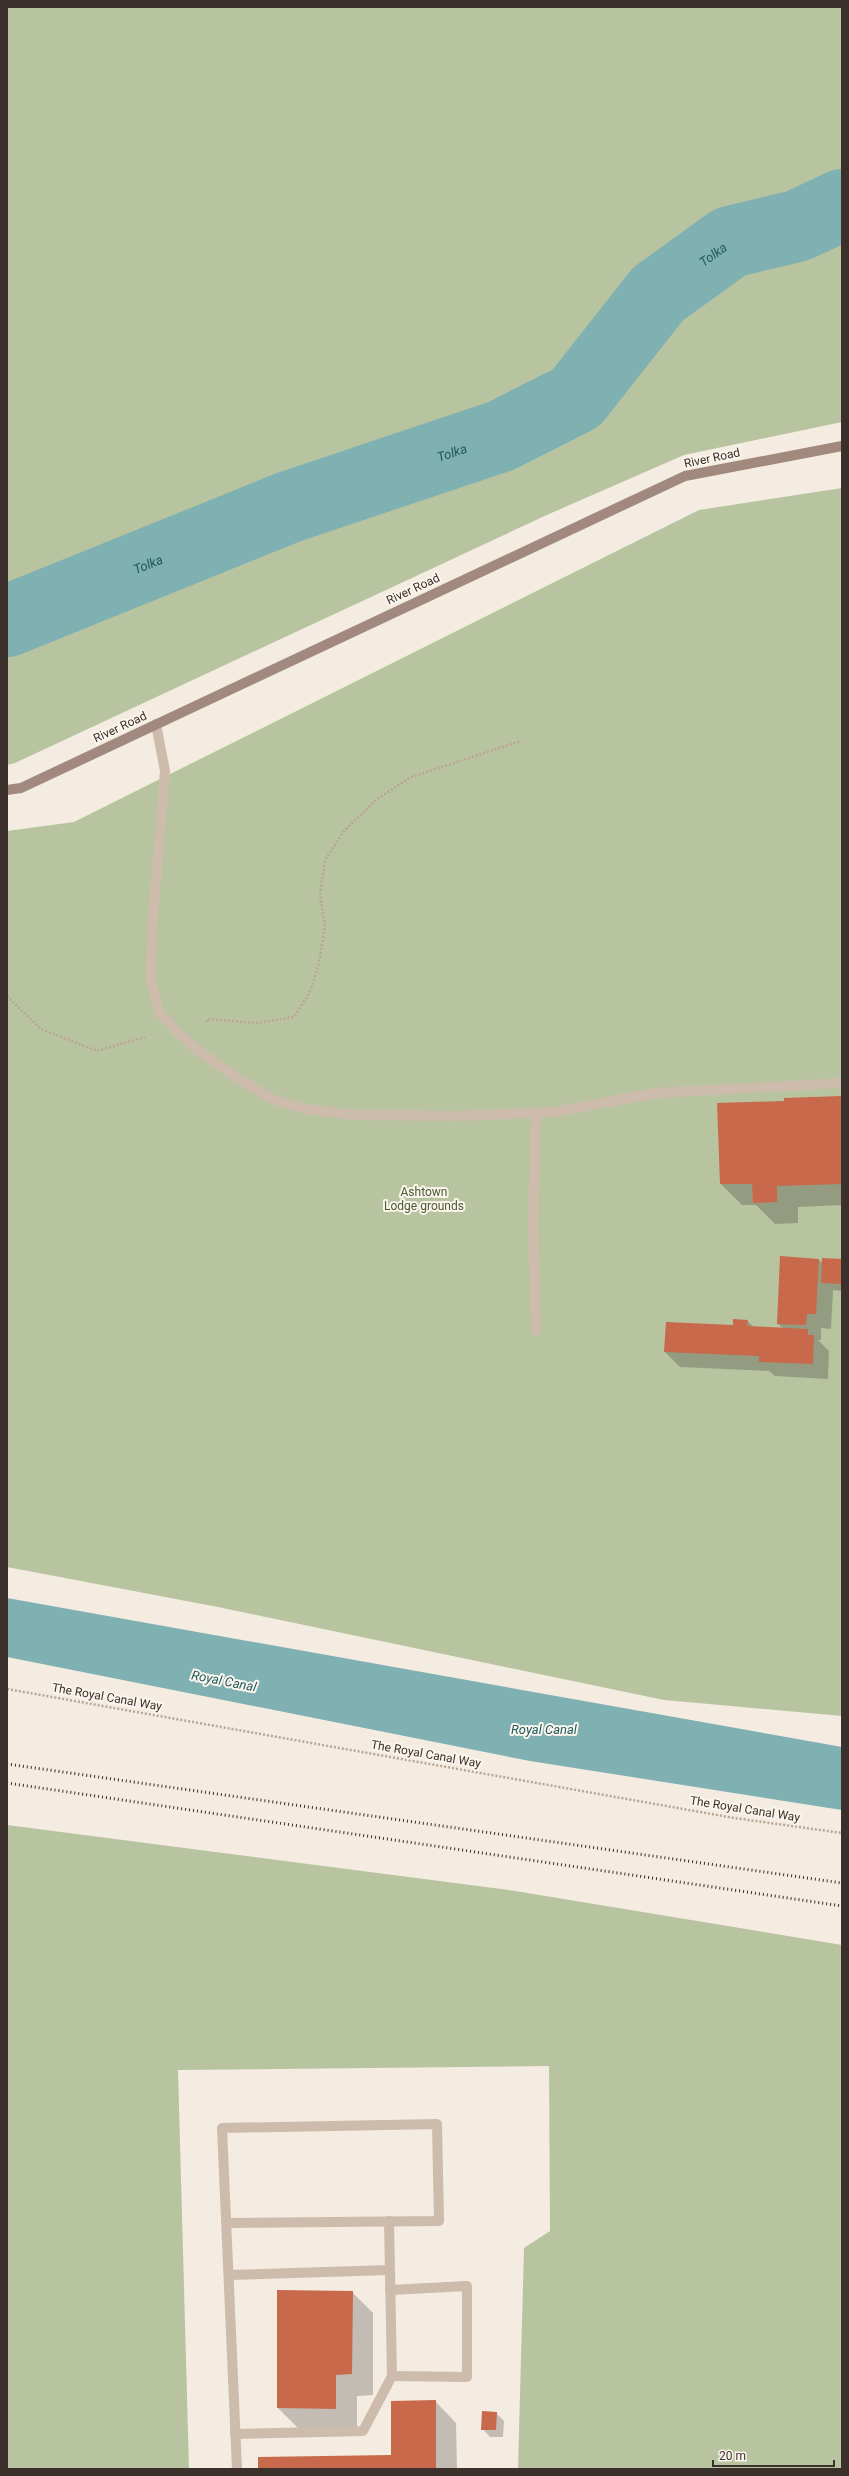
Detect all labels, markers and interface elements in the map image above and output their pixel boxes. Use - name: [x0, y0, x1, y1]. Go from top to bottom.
- water label: Tolka: [696, 239, 730, 269]
- water label: Tolka: [435, 440, 469, 464]
- street label: River Road: [683, 445, 741, 471]
- water label: Tolka: [131, 551, 165, 577]
- street label: River Road: [384, 571, 442, 607]
- street label: River Road: [91, 709, 149, 745]
- park label: Ashtown Lodge grounds: [384, 1185, 464, 1213]
- water label: Royal Canal: [190, 1667, 259, 1695]
- street label: The Royal Canal Way: [51, 1680, 163, 1714]
- water label: Royal Canal: [511, 1722, 578, 1737]
- street label: The Royal Canal Way: [370, 1737, 482, 1771]
- street label: The Royal Canal Way: [689, 1793, 801, 1825]
- scale bar: [713, 2442, 834, 2468]
- text: 20 m: [719, 2449, 746, 2463]

